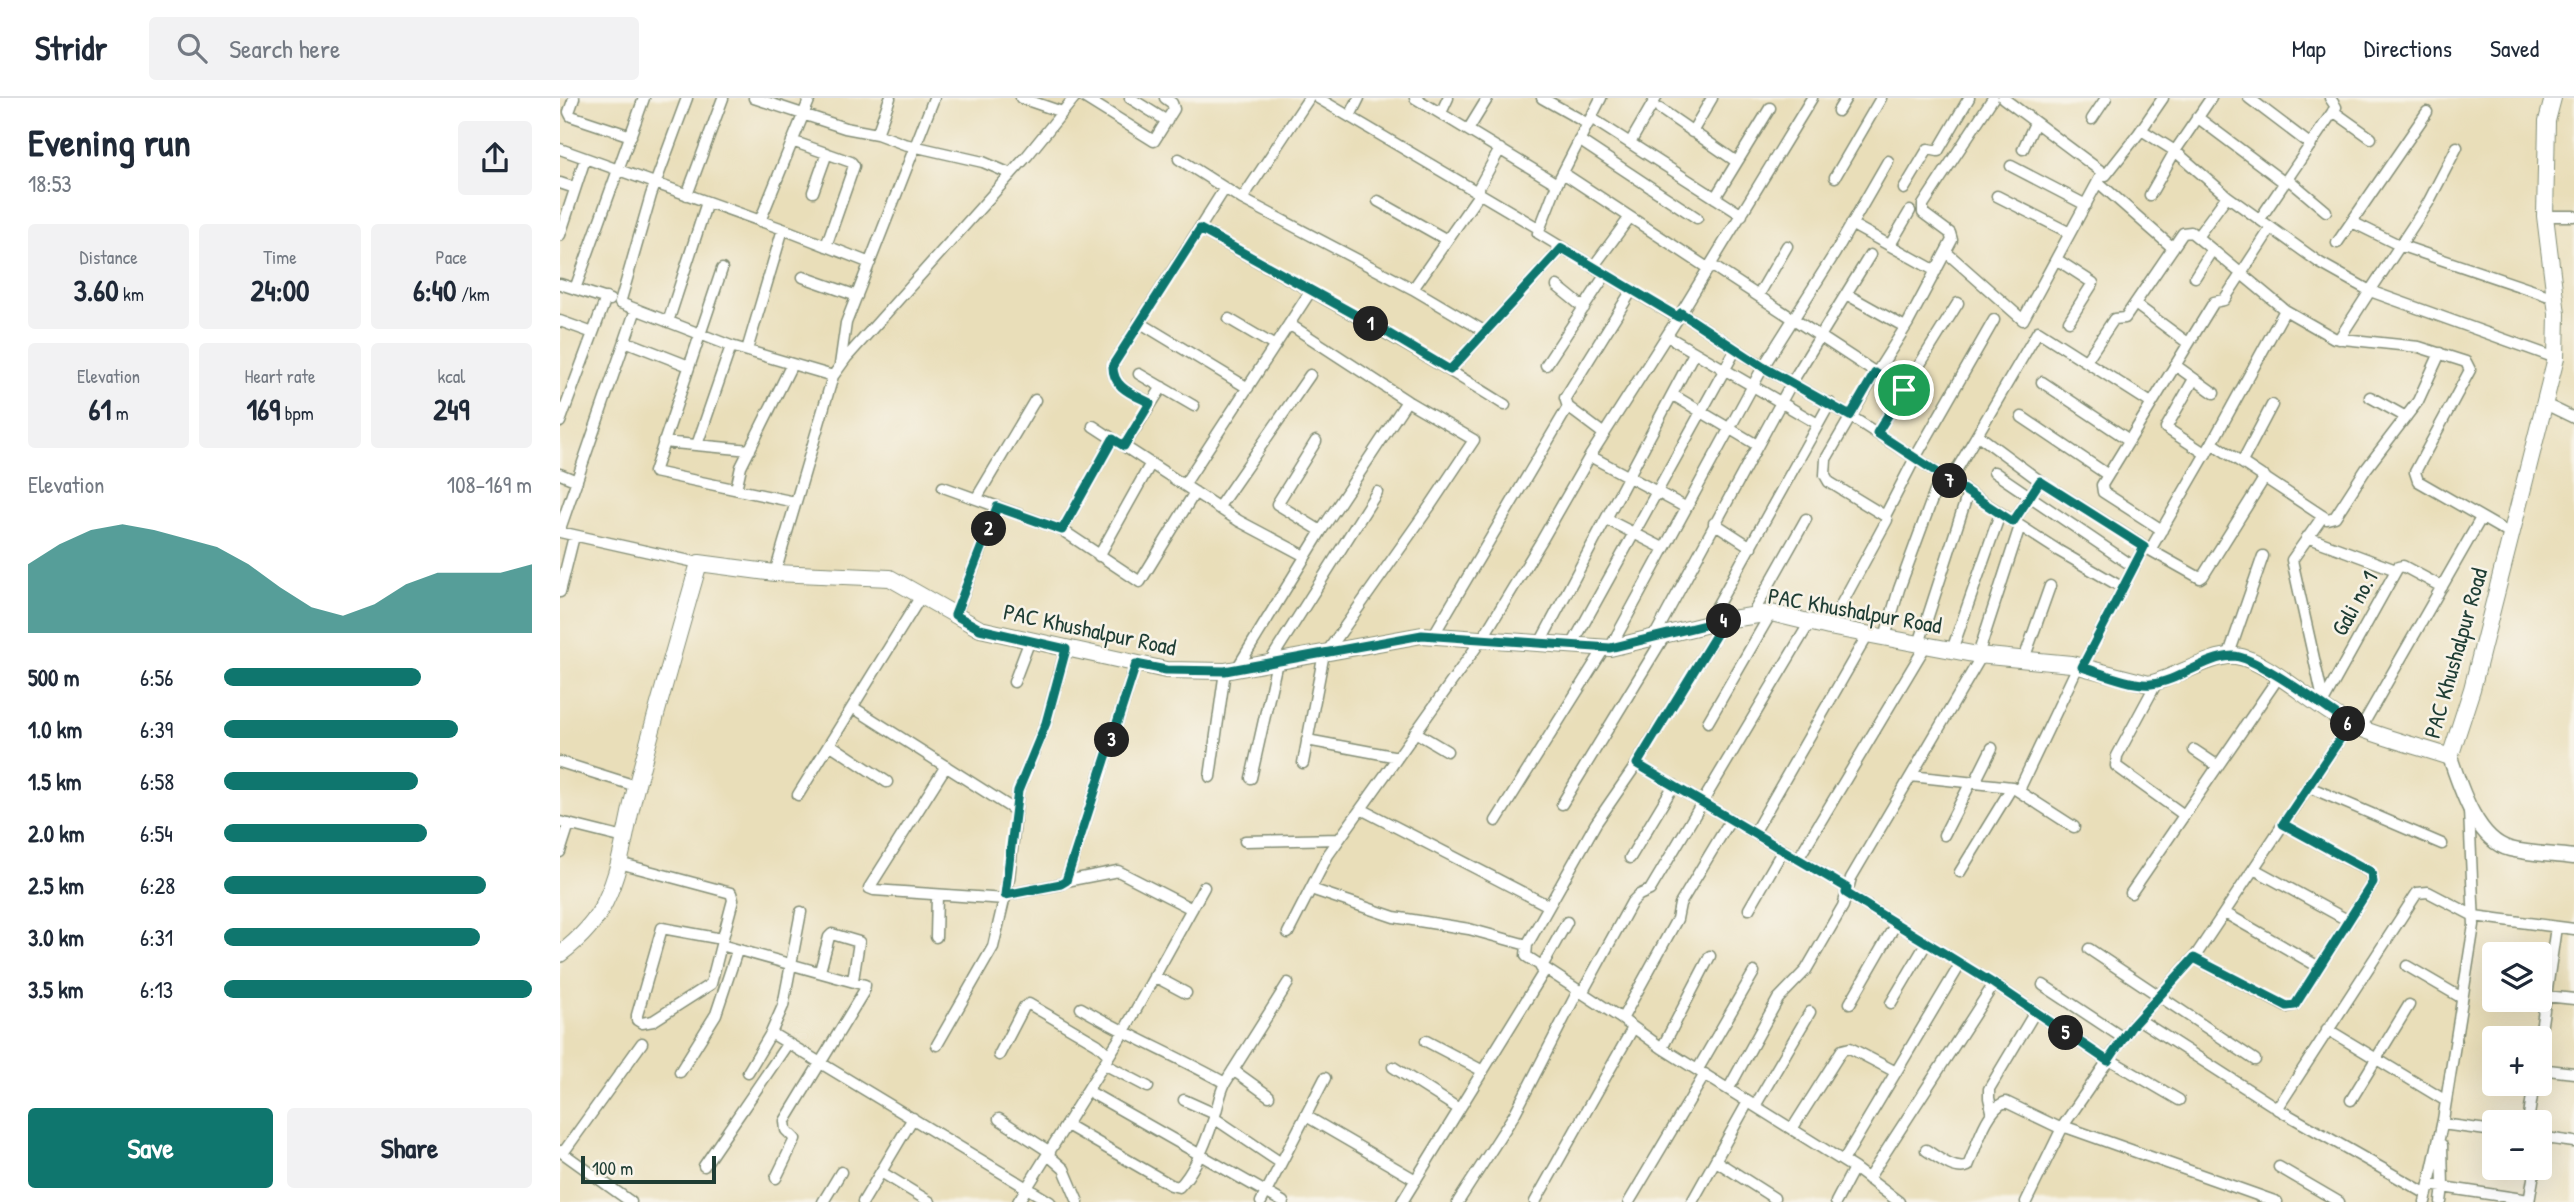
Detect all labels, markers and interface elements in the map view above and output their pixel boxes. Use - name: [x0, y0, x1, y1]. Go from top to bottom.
- search box: [149, 17, 639, 80]
- text: Stridr: [35, 26, 107, 70]
- icon: search: [173, 29, 211, 67]
- text: Search here: [229, 31, 340, 66]
- text: Map: [2292, 32, 2326, 64]
- text: Directions: [2364, 32, 2452, 64]
- text: Saved: [2490, 32, 2539, 64]
- text: Evening run: [28, 116, 191, 168]
- button: share: [458, 121, 532, 195]
- text: 18:53: [28, 168, 72, 199]
- text: Distance: [80, 244, 138, 270]
- text: Time: [263, 244, 297, 270]
- text: Pace: [436, 244, 467, 270]
- text: 3.60: [73, 270, 119, 310]
- text: 24:00: [250, 270, 310, 310]
- text: 6:40: [413, 270, 457, 310]
- text: km: [119, 281, 144, 307]
- text: /km: [457, 281, 490, 307]
- pin: 1: [1354, 306, 1388, 342]
- text: 1: [1367, 310, 1374, 336]
- pin: [1874, 360, 1934, 420]
- text: Elevation: [77, 363, 140, 389]
- text: Heart rate: [245, 363, 315, 389]
- text: kcal: [437, 363, 465, 389]
- icon: arrive: [1885, 371, 1923, 409]
- text: 61: [89, 389, 111, 429]
- text: 169: [246, 389, 280, 429]
- text: 249: [433, 389, 469, 429]
- text: m: [111, 400, 129, 426]
- text: bpm: [280, 400, 314, 426]
- pin: 7: [1932, 464, 1968, 498]
- text: 7: [1945, 467, 1954, 493]
- text: Elevation: [28, 469, 104, 500]
- text: 108–169 m: [447, 469, 532, 500]
- pin: 2: [972, 512, 1006, 546]
- text: 2: [984, 515, 993, 541]
- street label: PAC Khushalpur Road: [2416, 564, 2494, 742]
- street label: Gali no.1: [2324, 565, 2384, 641]
- street label: PAC Khushalpur Road: [1766, 579, 1944, 641]
- street label: PAC Khushalpur Road: [1001, 596, 1179, 662]
- pin: 4: [1706, 603, 1742, 638]
- text: 4: [1720, 607, 1727, 633]
- text: 500 m: [28, 662, 79, 693]
- text: 6:56: [140, 662, 173, 693]
- pin: 6: [2330, 706, 2366, 742]
- text: 6: [2344, 710, 2351, 736]
- text: 1.0 km: [28, 714, 82, 745]
- text: 6:39: [140, 714, 173, 745]
- pin: 3: [1094, 722, 1130, 758]
- text: 3: [1107, 726, 1116, 752]
- text: 1.5 km: [28, 766, 81, 797]
- text: 6:58: [140, 766, 174, 797]
- text: 2.0 km: [28, 818, 84, 849]
- text: 6:54: [140, 818, 173, 849]
- text: 2.5 km: [28, 870, 84, 901]
- text: 6:28: [140, 870, 175, 901]
- text: 3.0 km: [28, 922, 84, 953]
- text: 6:31: [140, 922, 173, 953]
- map controls: [2482, 942, 2552, 1180]
- button: layers: [2482, 942, 2552, 1012]
- text: 3.5 km: [28, 974, 83, 1005]
- text: 6:13: [140, 974, 173, 1005]
- pin: 5: [2048, 1016, 2084, 1051]
- text: 5: [2061, 1019, 2070, 1045]
- button: +: [2482, 1026, 2552, 1096]
- button: Save: [28, 1108, 273, 1188]
- button: Share: [287, 1108, 532, 1188]
- button: −: [2482, 1110, 2552, 1180]
- scale bar: [581, 1153, 716, 1185]
- text: 100 m: [592, 1155, 633, 1181]

